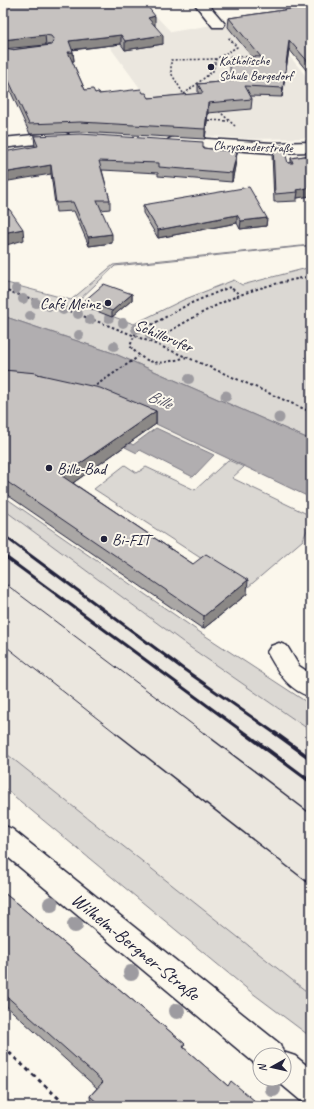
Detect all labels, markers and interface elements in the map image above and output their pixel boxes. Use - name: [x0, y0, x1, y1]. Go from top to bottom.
- place label: Katholische Schule Bergedorf: [219, 53, 296, 84]
- marker: Katholische Schule Bergedorf: [206, 62, 216, 72]
- street label: Chrysanderstraße: [213, 138, 294, 156]
- place label: Café Meinz: [40, 294, 102, 314]
- marker: Café Meinz: [103, 298, 113, 308]
- street label: Schillerufer: [131, 315, 198, 358]
- water label: Bille: [145, 385, 177, 415]
- place label: Bille-Bad: [57, 459, 109, 479]
- marker: Bille-Bad: [44, 463, 54, 473]
- place label: Bi-FIT: [112, 530, 154, 550]
- marker: Bi-FIT: [99, 534, 109, 544]
- street label: Wilhelm-Bergner-Straße: [66, 888, 206, 1007]
- north arrow: [252, 1047, 292, 1087]
- text: N: [254, 1062, 270, 1073]

